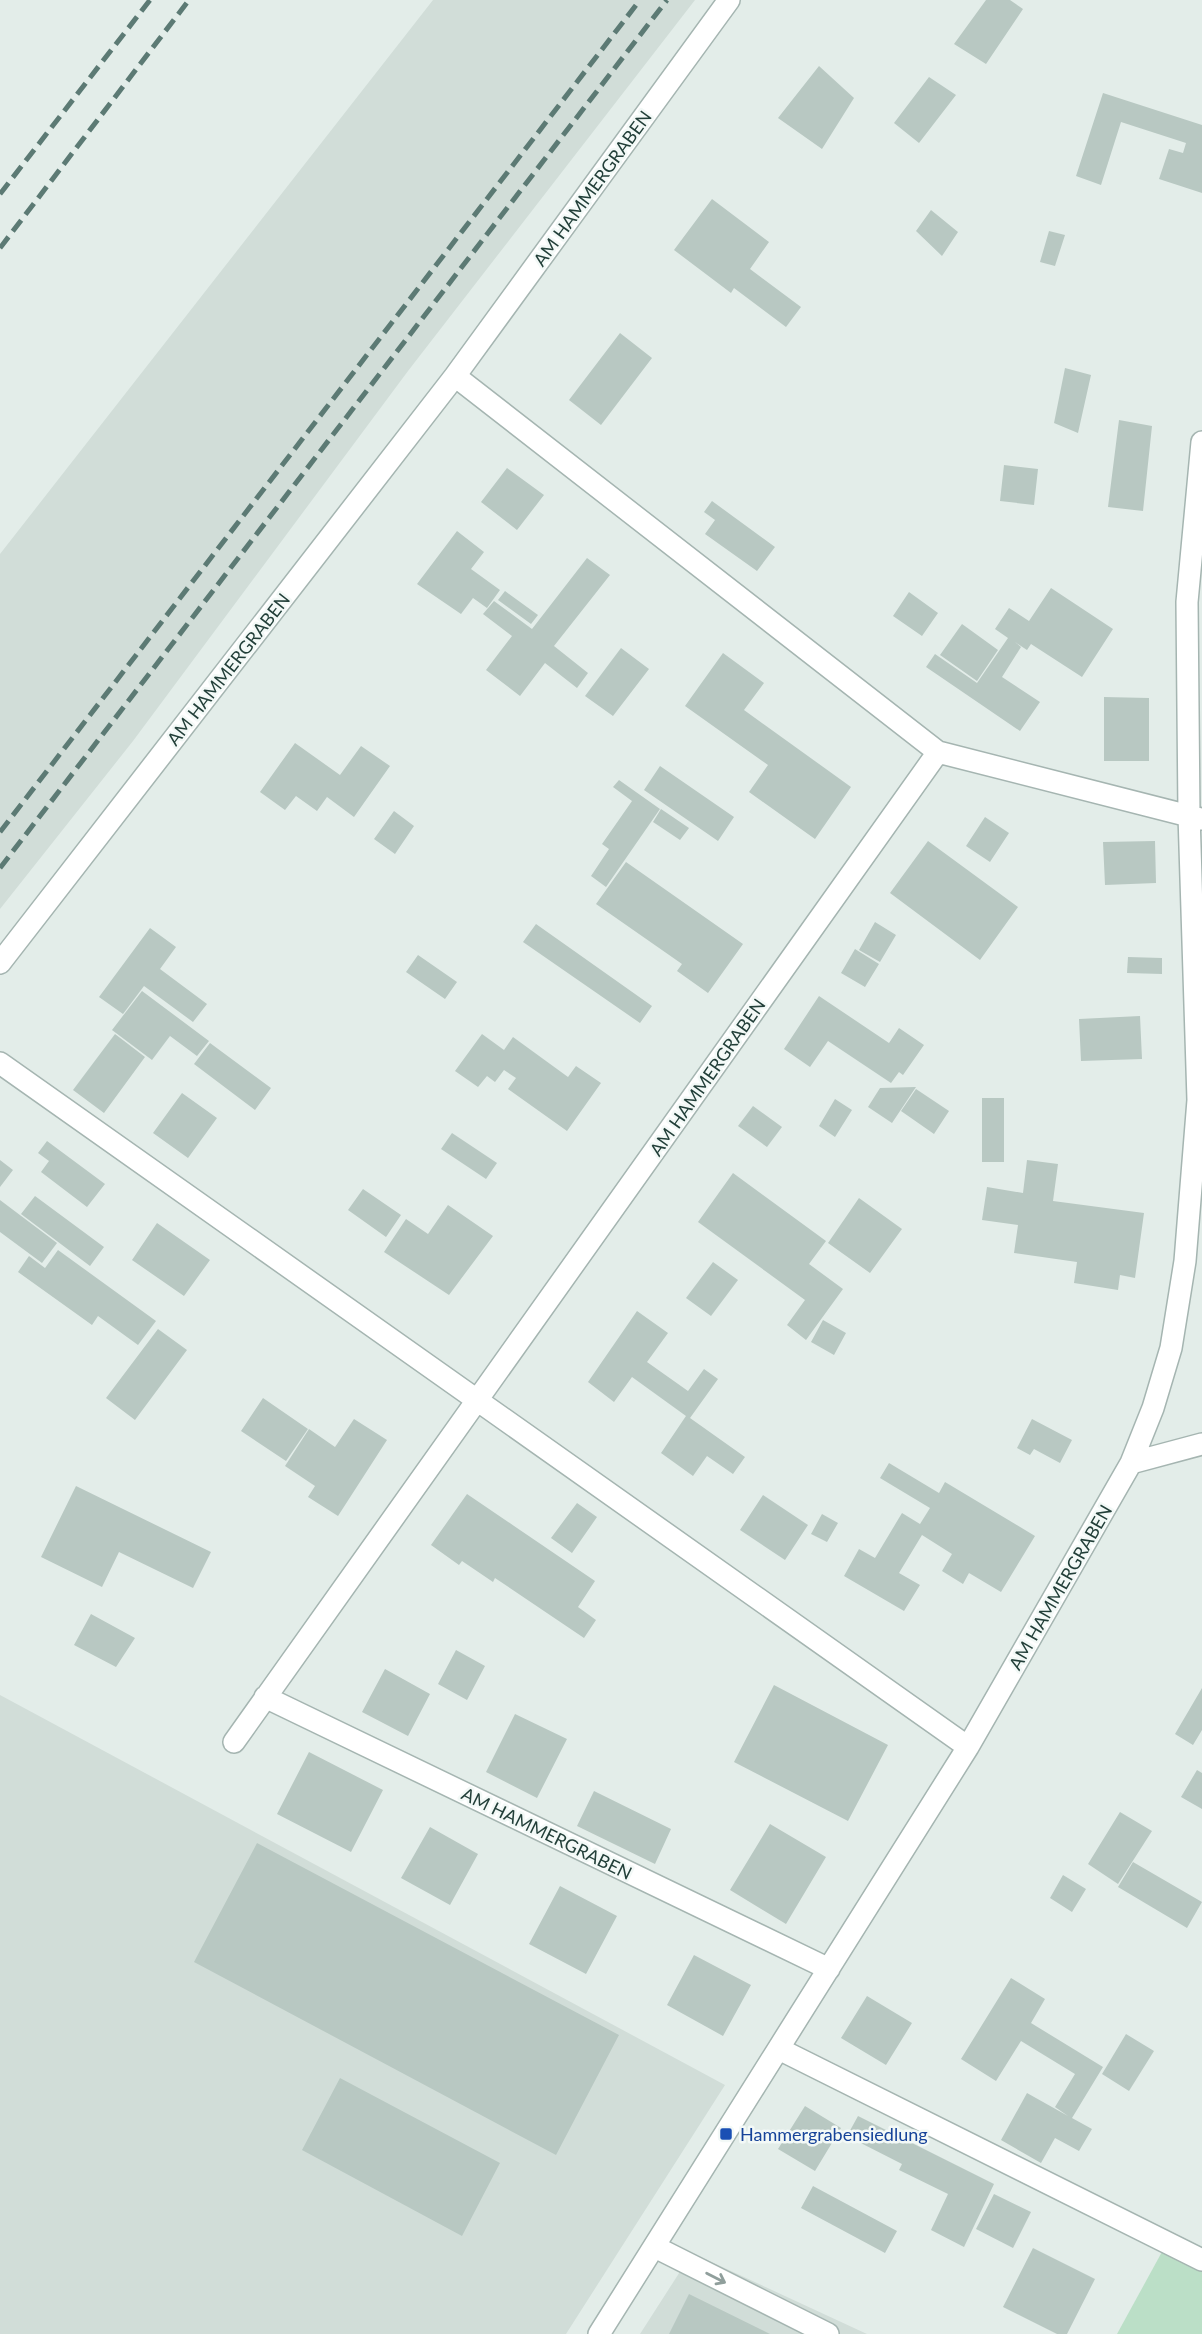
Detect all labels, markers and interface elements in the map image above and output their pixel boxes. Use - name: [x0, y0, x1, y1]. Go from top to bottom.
- street label: AM HAMMERGRABEN: [528, 106, 656, 270]
- street label: AM HAMMERGRABEN: [162, 589, 294, 749]
- street label: AM HAMMERGRABEN: [644, 994, 770, 1160]
- street label: AM HAMMERGRABEN: [1004, 1501, 1116, 1673]
- street label: AM HAMMERGRABEN: [458, 1782, 636, 1884]
- place label: Hammergrabensiedlung: [740, 2123, 928, 2145]
- marker: Hammergrabensiedlung: [718, 2126, 734, 2142]
- one-way arrow: [705, 2271, 726, 2285]

